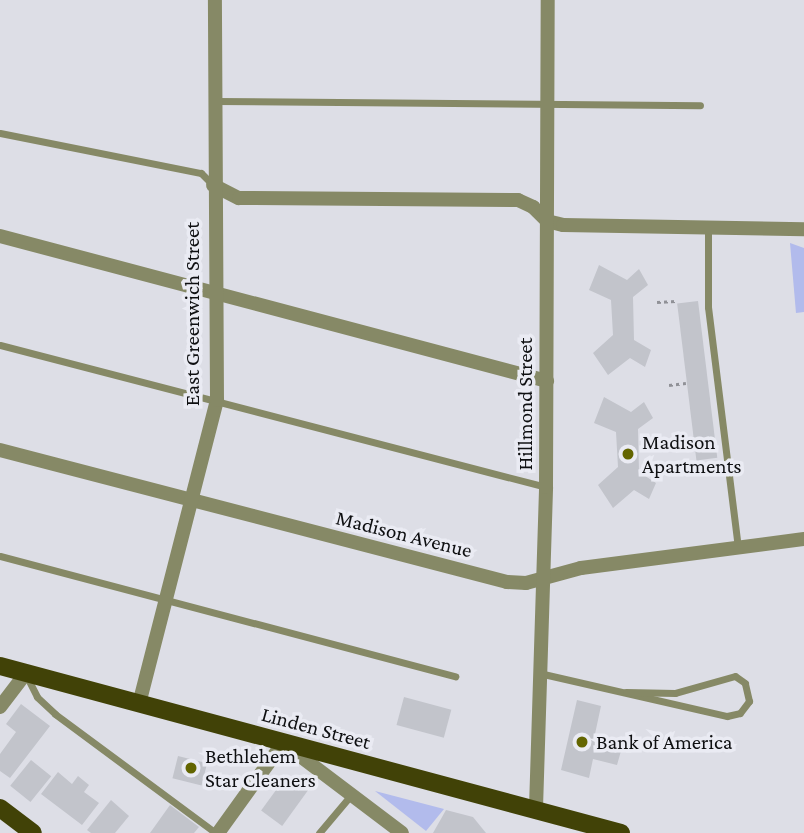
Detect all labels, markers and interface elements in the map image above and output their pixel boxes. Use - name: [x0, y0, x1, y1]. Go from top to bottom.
- street label: East Greenwich Street: [179, 222, 205, 406]
- street label: Hillmond Street: [512, 337, 538, 471]
- place label: Madison Apartments: [642, 429, 741, 479]
- marker: Madison Apartments: [620, 446, 636, 462]
- street label: Madison Avenue: [333, 505, 475, 563]
- street label: Linden Street: [259, 701, 373, 755]
- place label: Bank of America: [596, 729, 732, 755]
- marker: Bank of America: [574, 734, 590, 750]
- place label: Bethlehem Star Cleaners: [205, 743, 316, 793]
- marker: Bethlehem Star Cleaners: [183, 760, 199, 776]

